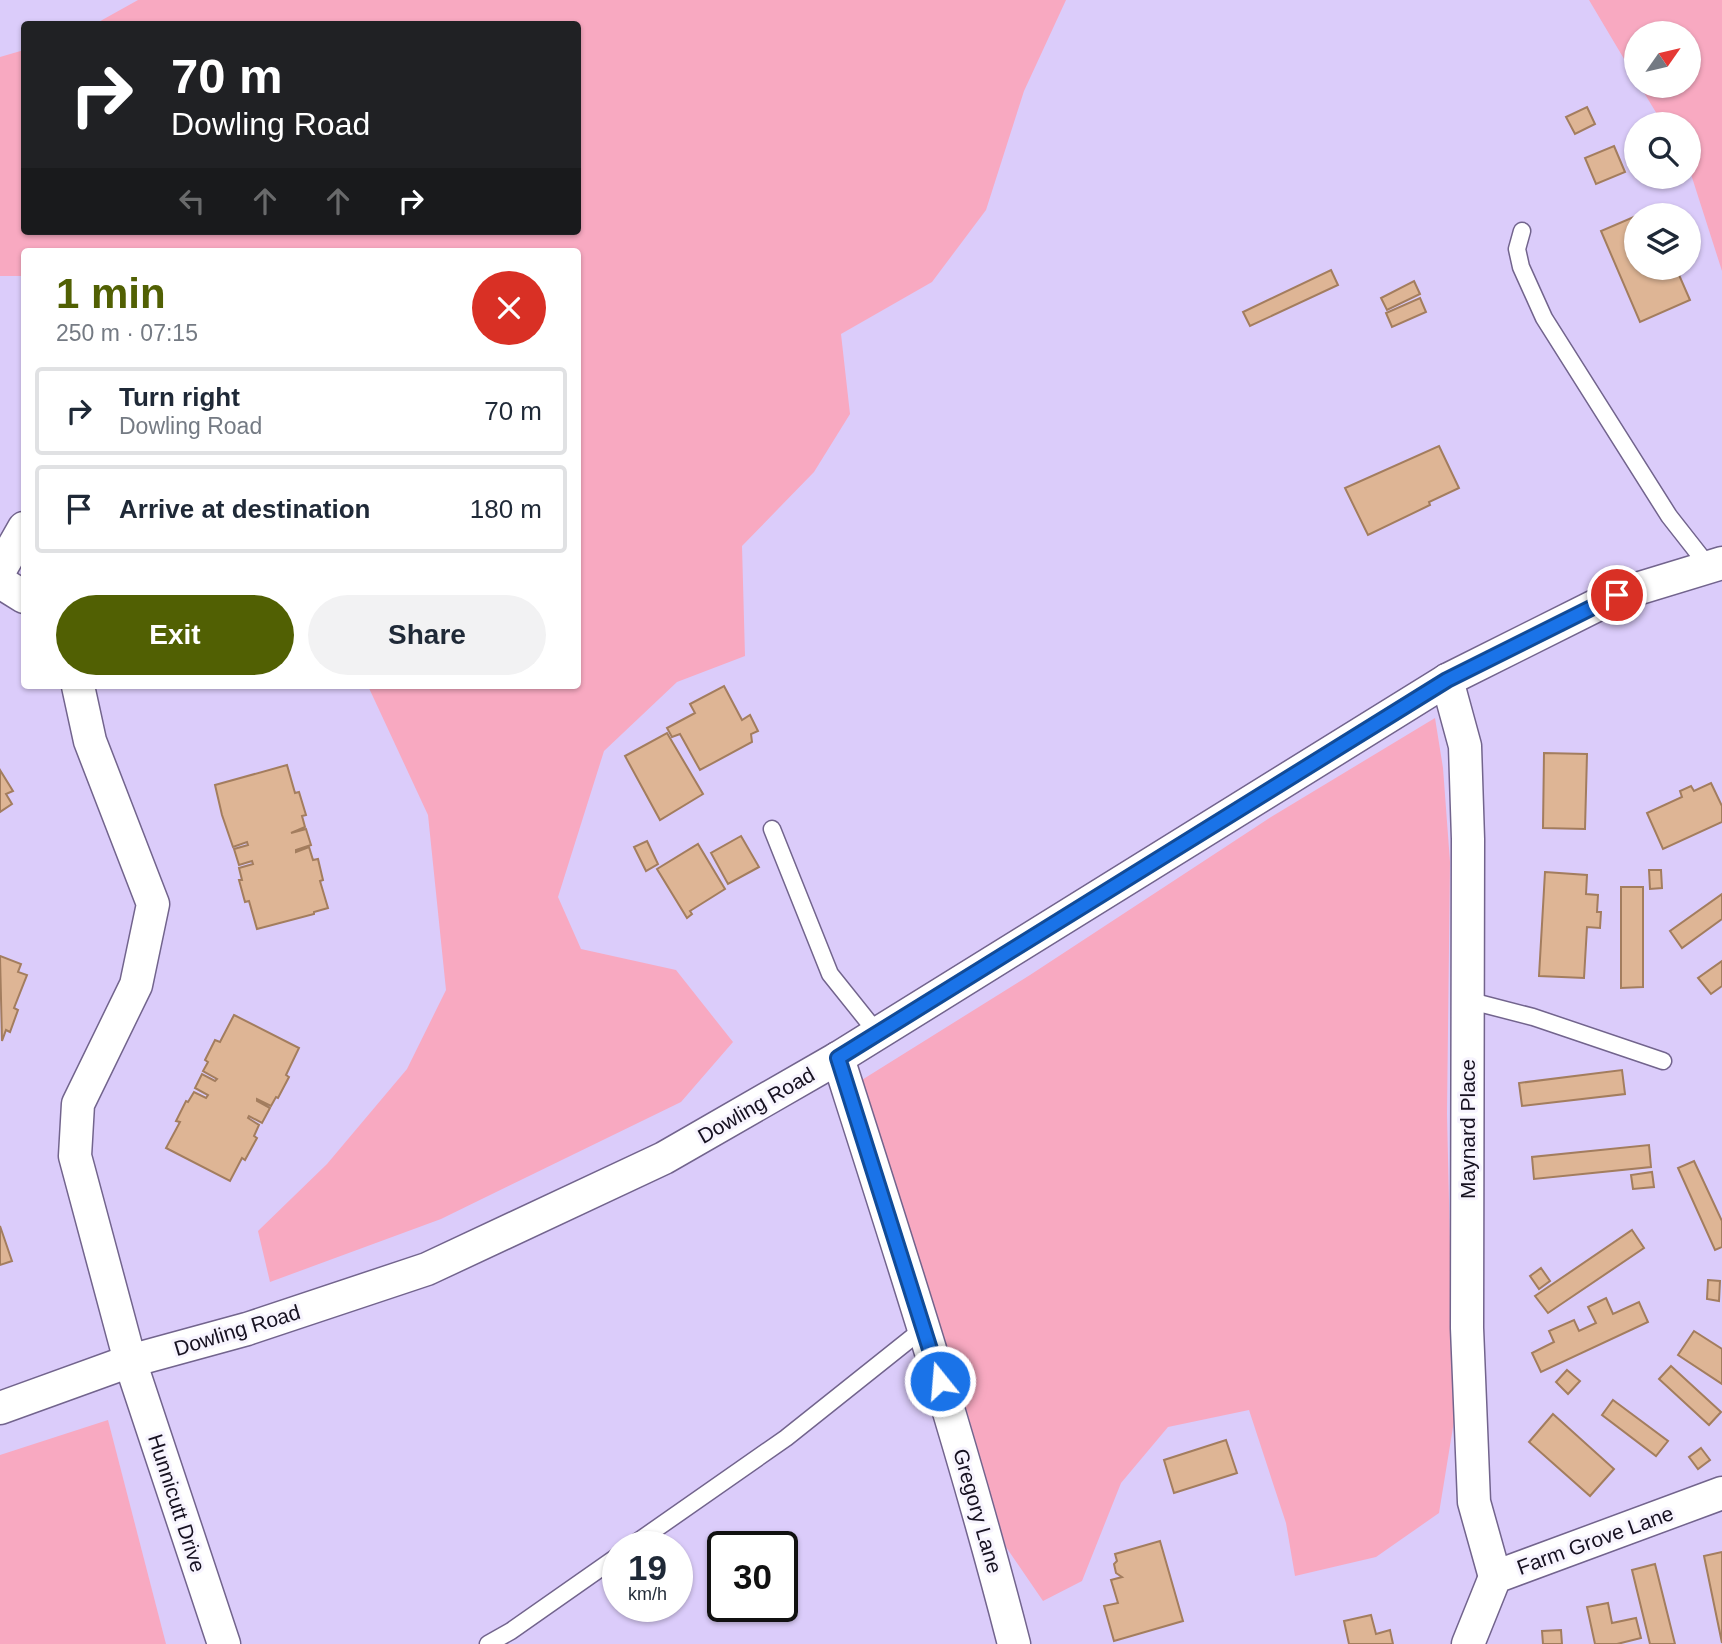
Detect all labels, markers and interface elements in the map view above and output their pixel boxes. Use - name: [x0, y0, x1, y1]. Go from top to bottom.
- north arrow: [1624, 21, 1701, 98]
- map controls: [1624, 21, 1701, 280]
- icon: right: [56, 49, 147, 140]
- text: 70 m: [171, 49, 283, 103]
- text: Dowling Road: [171, 106, 370, 142]
- button: search: [1624, 112, 1701, 189]
- icon: left: [173, 182, 211, 220]
- icon: ahead: [246, 182, 284, 220]
- icon: ahead: [319, 182, 357, 220]
- icon: right: [392, 182, 430, 220]
- button: layers: [1624, 203, 1701, 280]
- text: 1 min: [56, 270, 166, 317]
- button: close: [472, 271, 546, 345]
- text: 250 m · 07:15: [56, 320, 198, 346]
- text: Turn right: [119, 382, 240, 412]
- icon: right: [60, 392, 98, 430]
- text: 70 m: [484, 396, 542, 426]
- text: Dowling Road: [119, 413, 262, 439]
- icon: arrive: [60, 490, 98, 528]
- text: Arrive at destination: [119, 494, 370, 524]
- text: 180 m: [470, 494, 542, 524]
- pin: [1587, 565, 1647, 625]
- icon: arrive: [1598, 576, 1636, 614]
- button: Exit: [56, 595, 294, 675]
- button: Share: [308, 595, 546, 675]
- street label: Maynard Place: [1456, 1059, 1479, 1199]
- street label: Dowling Road: [694, 1062, 818, 1148]
- street label: Dowling Road: [171, 1300, 303, 1360]
- position arrow: [903, 1344, 977, 1418]
- street label: Hunnicutt Drive: [144, 1431, 210, 1575]
- street label: Gregory Lane: [949, 1446, 1007, 1576]
- street label: Farm Grove Lane: [1514, 1501, 1676, 1579]
- speed limit sign: 30: [707, 1531, 798, 1622]
- text: 19: [628, 1548, 667, 1587]
- text: km/h: [628, 1584, 667, 1604]

